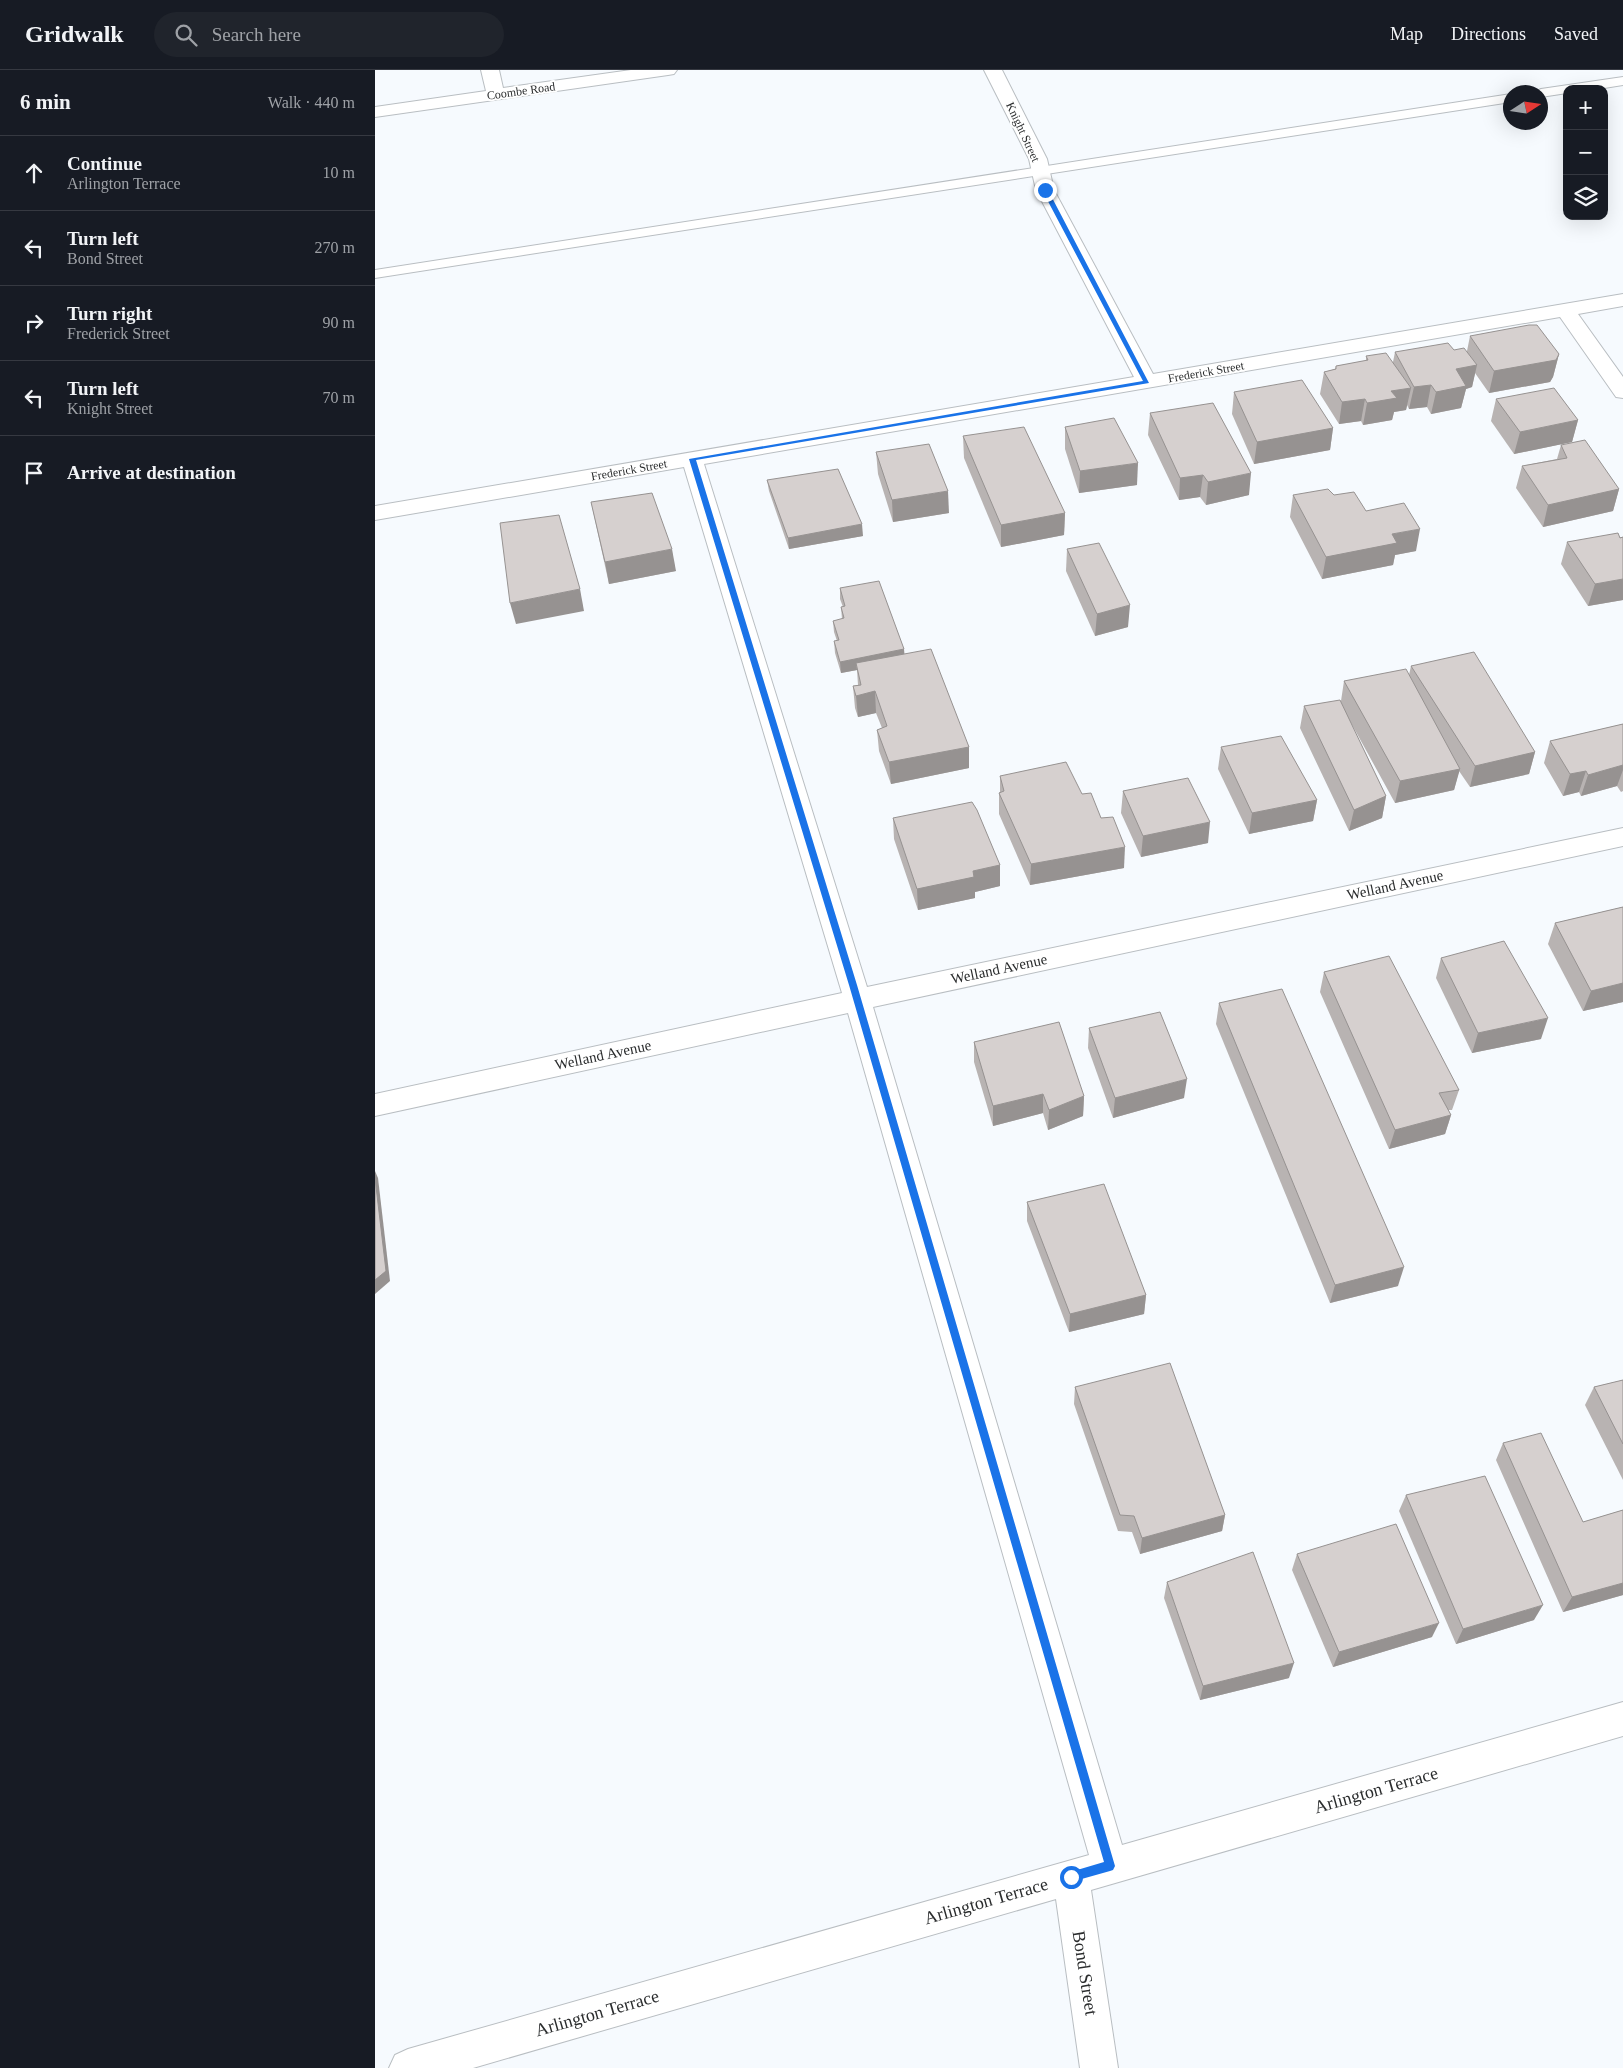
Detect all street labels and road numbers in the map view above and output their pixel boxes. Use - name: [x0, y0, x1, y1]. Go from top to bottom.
- street label: Coombe Road: [486, 79, 556, 103]
- street label: Knight Street: [1003, 100, 1043, 165]
- street label: Frederick Street: [1167, 358, 1246, 386]
- street label: Frederick Street: [590, 456, 669, 484]
- street label: Welland Avenue: [1345, 867, 1445, 903]
- street label: Welland Avenue: [949, 951, 1049, 987]
- street label: Welland Avenue: [553, 1037, 653, 1073]
- street label: Arlington Terrace: [1312, 1763, 1440, 1817]
- street label: Arlington Terrace: [922, 1874, 1050, 1928]
- street label: Bond Street: [1068, 1929, 1102, 2017]
- street label: Arlington Terrace: [533, 1986, 661, 2040]

